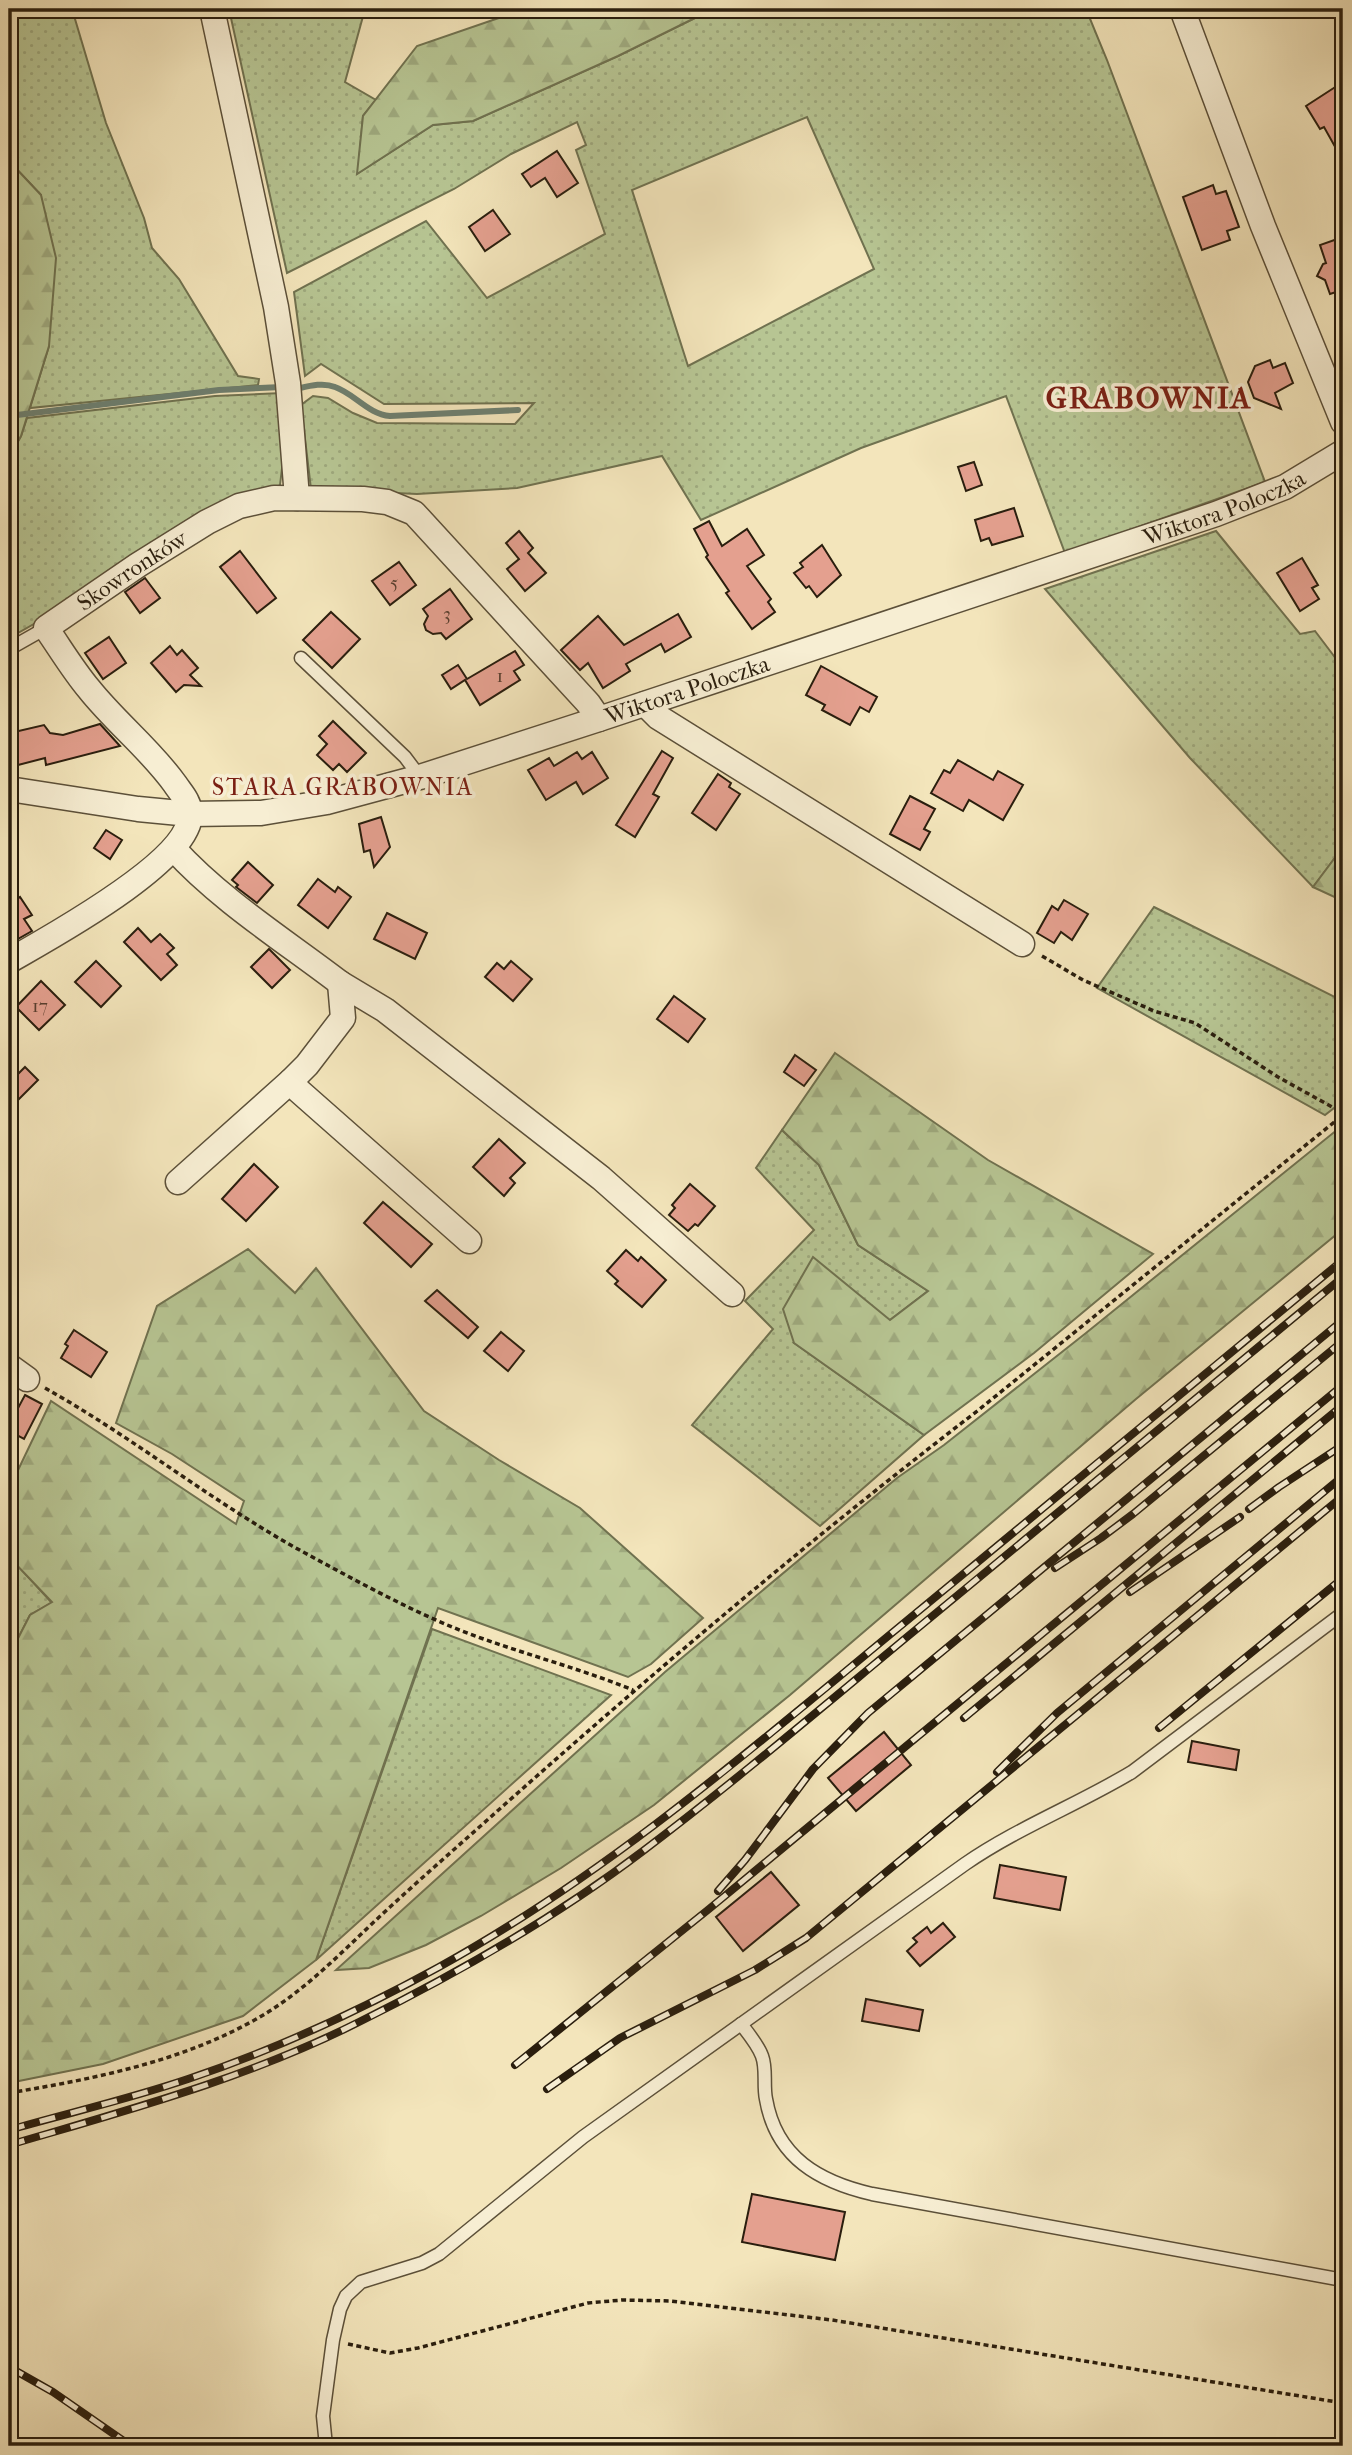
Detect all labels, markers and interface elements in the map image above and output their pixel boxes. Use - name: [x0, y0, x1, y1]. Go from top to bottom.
- district label: GRABOWNIA: [1046, 381, 1252, 416]
- street label: Wiktora Poloczka: [1138, 464, 1311, 551]
- street label: Skowronków: [72, 524, 192, 616]
- house number: 5: [390, 572, 398, 594]
- house number: 3: [443, 603, 451, 625]
- street label: Wiktora Poloczka: [600, 650, 773, 730]
- house number: 1: [497, 665, 503, 687]
- district label: STARA GRABOWNIA: [212, 773, 474, 801]
- house number: 17: [32, 995, 48, 1017]

